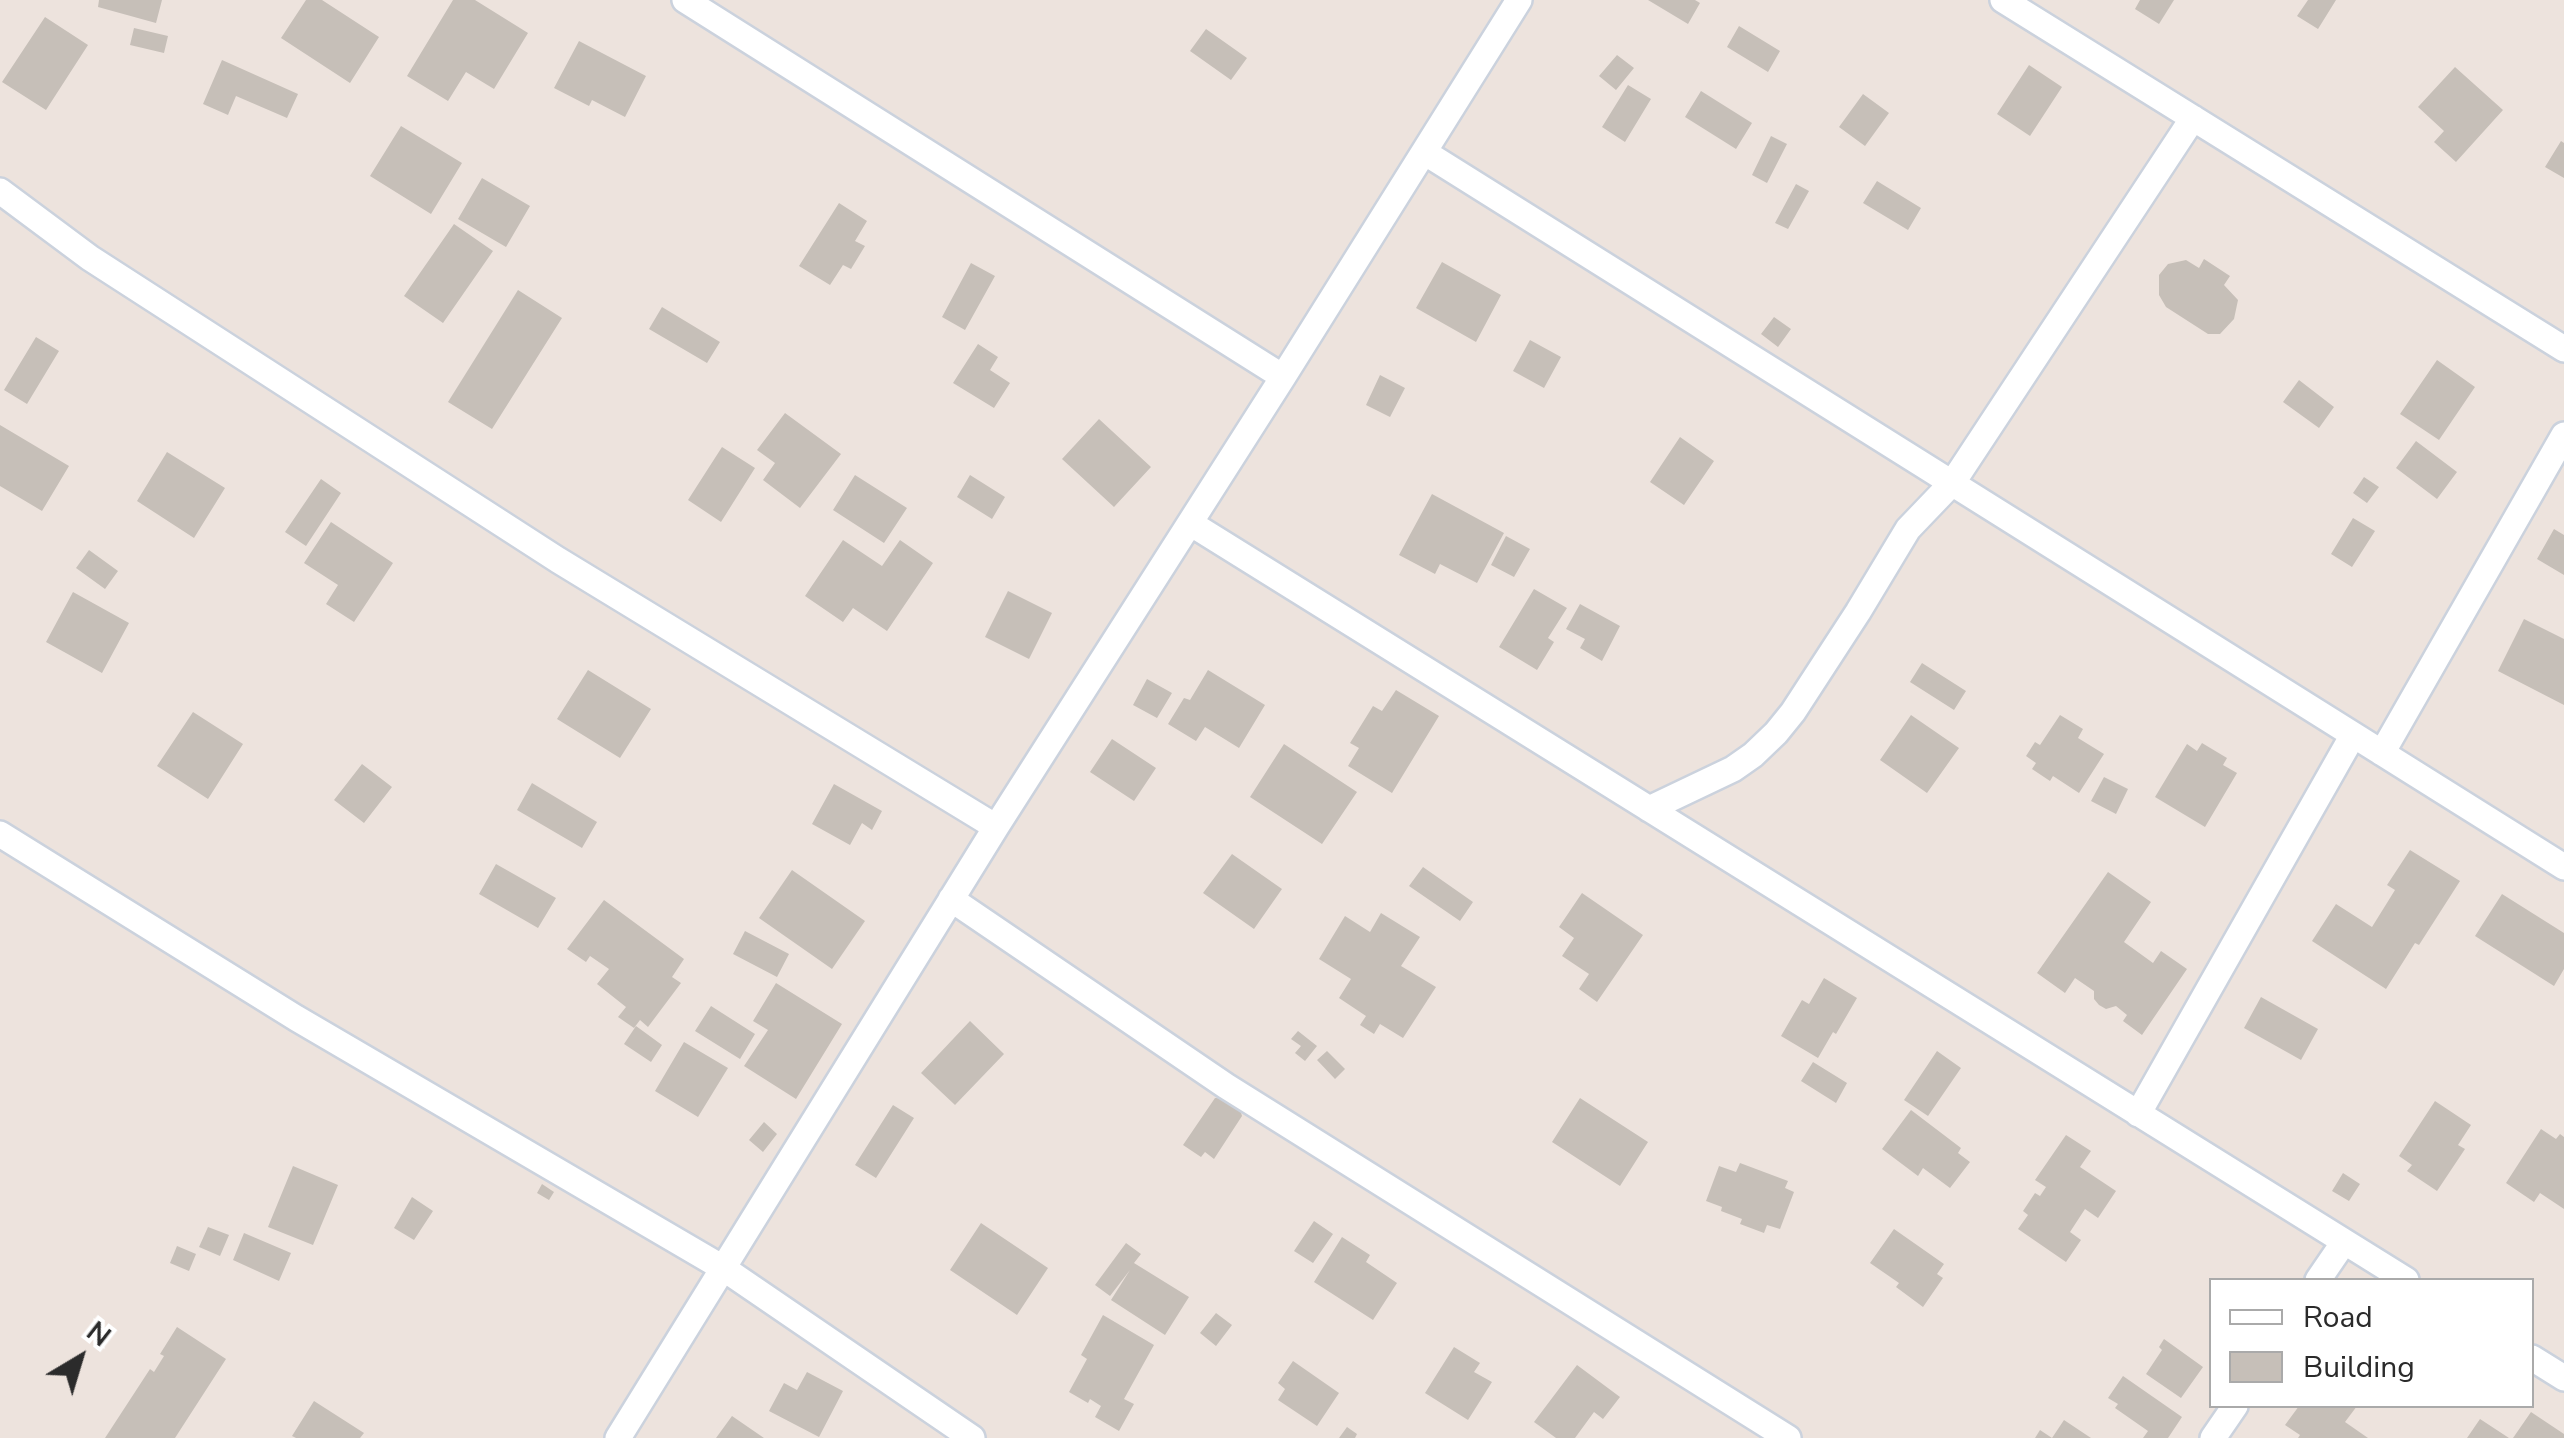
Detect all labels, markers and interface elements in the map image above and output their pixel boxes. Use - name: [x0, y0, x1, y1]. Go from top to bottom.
- legend: [2209, 1278, 2534, 1408]
- text: Road: [2303, 1297, 2373, 1338]
- north arrow: [30, 1308, 130, 1408]
- text: N: [79, 1313, 118, 1356]
- text: Building: [2303, 1347, 2415, 1388]

